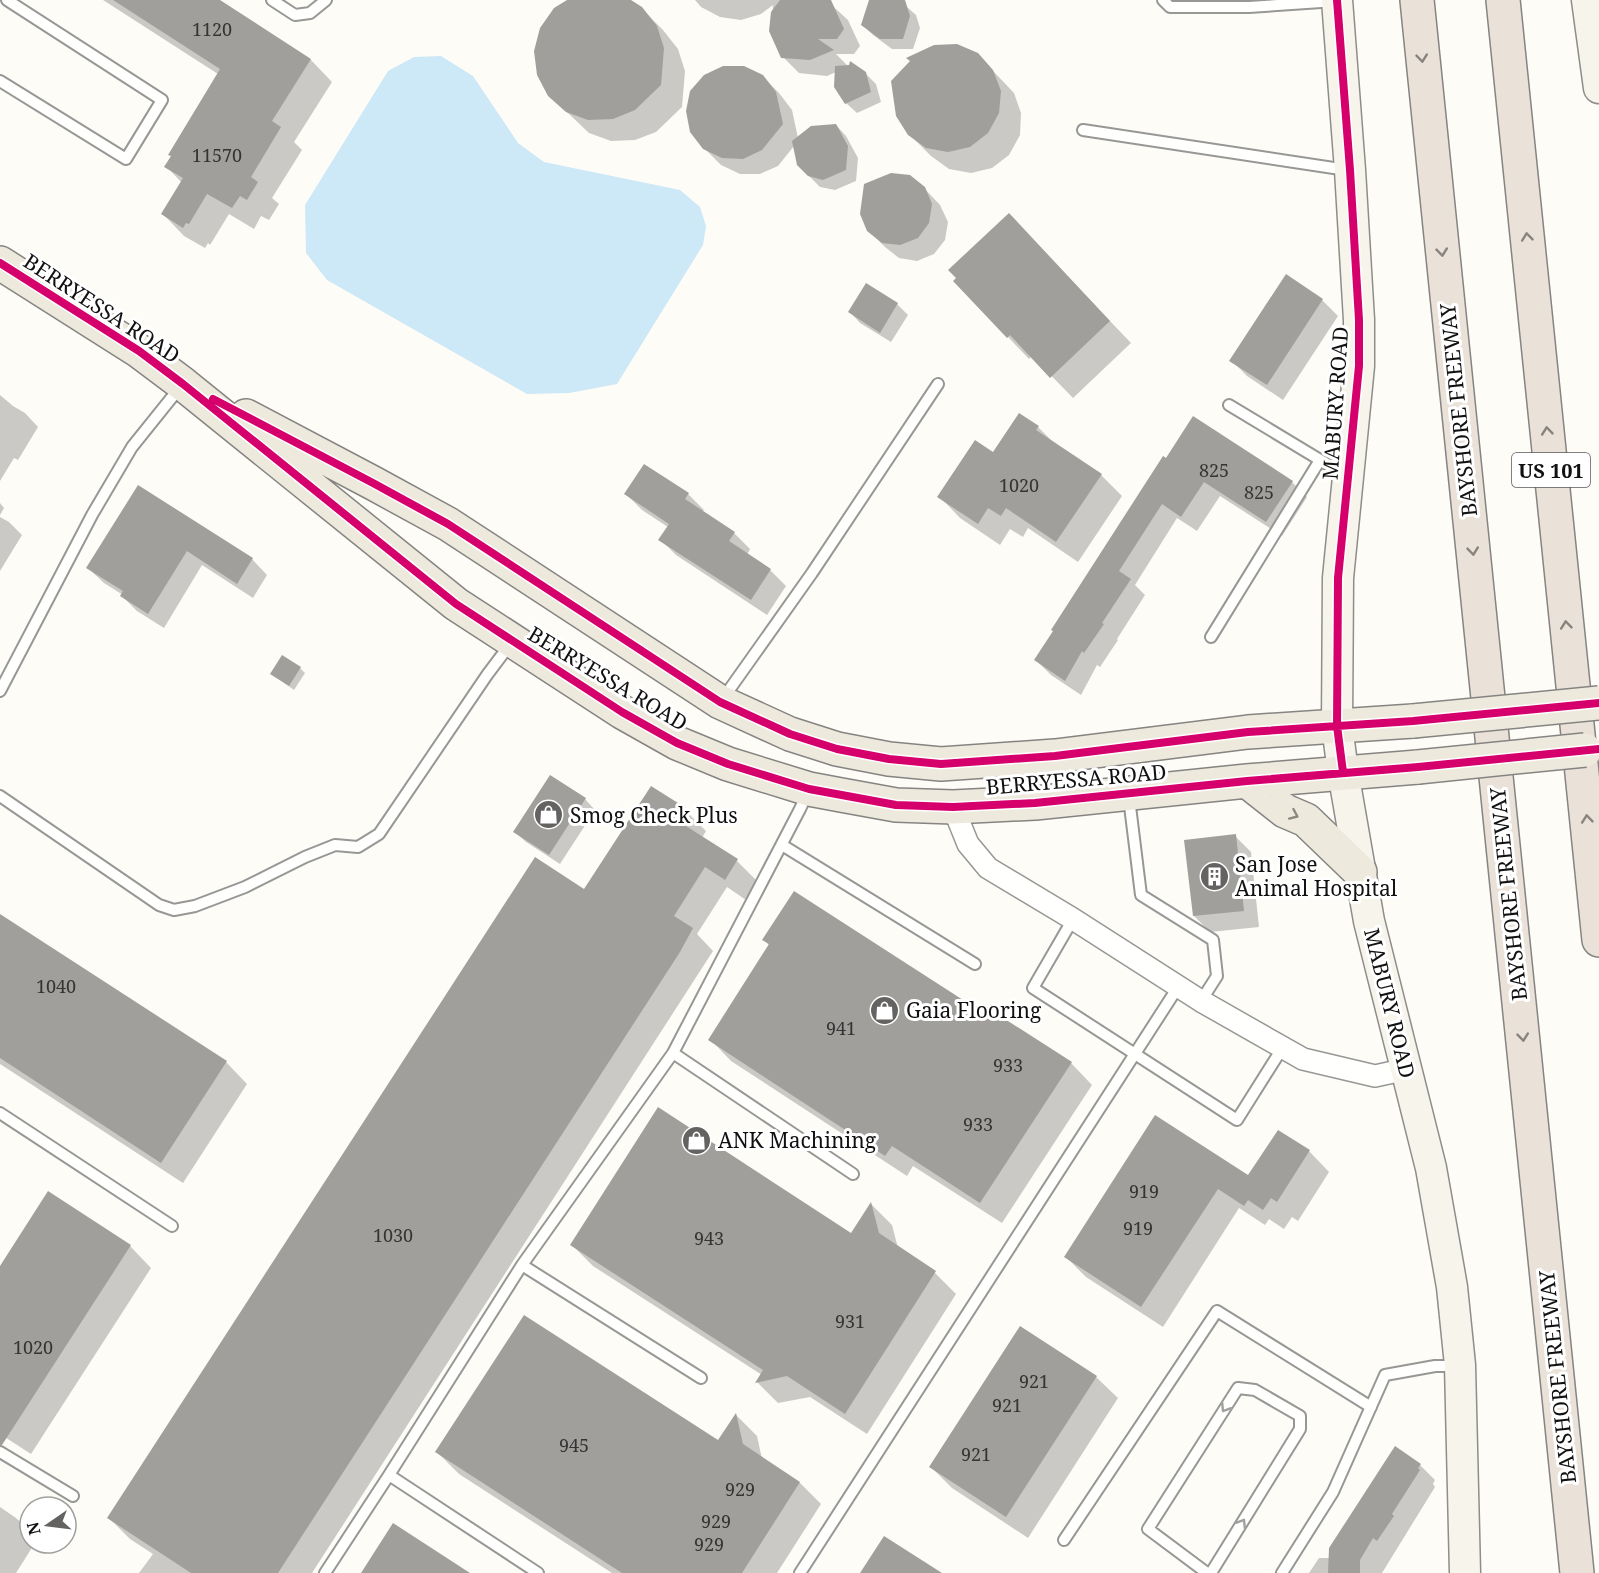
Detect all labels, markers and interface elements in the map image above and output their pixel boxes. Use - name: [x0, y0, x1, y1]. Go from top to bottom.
- house number: 1120: [192, 17, 232, 41]
- one-way arrow: [1416, 54, 1428, 63]
- house number: 11570: [192, 143, 242, 167]
- one-way arrow: [1521, 233, 1534, 242]
- street label: BERRYESSA ROAD: [18, 247, 186, 369]
- one-way arrow: [1435, 248, 1448, 257]
- street label: BAYSHORE FREEWAY: [1433, 301, 1483, 518]
- street label: MABURY ROAD: [1316, 325, 1354, 481]
- one-way arrow: [1541, 427, 1554, 436]
- road number: US 101: [1512, 453, 1590, 487]
- house number: 825: [1199, 458, 1229, 482]
- house number: 1020: [999, 473, 1039, 497]
- house number: 825: [1244, 480, 1274, 504]
- one-way arrow: [1466, 546, 1479, 555]
- street label: BERRYESSA ROAD: [523, 619, 693, 737]
- one-way arrow: [1561, 621, 1573, 630]
- street label: BERRYESSA ROAD: [985, 757, 1167, 801]
- street label: BAYSHORE FREEWAY: [1483, 785, 1533, 1002]
- shop icon: Smog Check Plus: [533, 799, 565, 831]
- place label: Smog Check Plus: [570, 801, 738, 829]
- one-way arrow: [1288, 808, 1299, 820]
- one-way arrow: [1581, 815, 1593, 824]
- place label: San Jose Animal Hospital: [1235, 850, 1398, 902]
- building icon: San Jose Animal Hospital: [1198, 860, 1230, 892]
- street label: MABURY ROAD: [1358, 925, 1422, 1081]
- house number: 1040: [36, 974, 76, 998]
- shop icon: Gaia Flooring: [869, 994, 901, 1026]
- place label: Gaia Flooring: [906, 996, 1042, 1024]
- house number: 941: [826, 1016, 856, 1040]
- one-way arrow: [1516, 1033, 1528, 1042]
- house number: 933: [993, 1053, 1023, 1077]
- house number: 933: [963, 1112, 993, 1136]
- shop icon: ANK Machining: [681, 1124, 713, 1156]
- place label: ANK Machining: [718, 1126, 877, 1154]
- house number: 919: [1129, 1179, 1159, 1203]
- house number: 919: [1123, 1216, 1153, 1240]
- house number: 1030: [373, 1223, 413, 1247]
- house number: 943: [694, 1226, 724, 1250]
- street label: BAYSHORE FREEWAY: [1532, 1268, 1582, 1485]
- house number: 931: [835, 1309, 865, 1333]
- house number: 1020: [13, 1335, 53, 1359]
- house number: 921: [1019, 1369, 1049, 1393]
- house number: 921: [992, 1393, 1022, 1417]
- one-way arrow: [1222, 1401, 1233, 1412]
- house number: 945: [559, 1433, 589, 1457]
- house number: 921: [961, 1442, 991, 1466]
- house number: 929: [725, 1477, 755, 1501]
- north arrow: [18, 1495, 78, 1555]
- house number: 929: [701, 1509, 731, 1533]
- text: N: [21, 1519, 46, 1537]
- one-way arrow: [1235, 1519, 1247, 1529]
- house number: 929: [694, 1532, 724, 1556]

